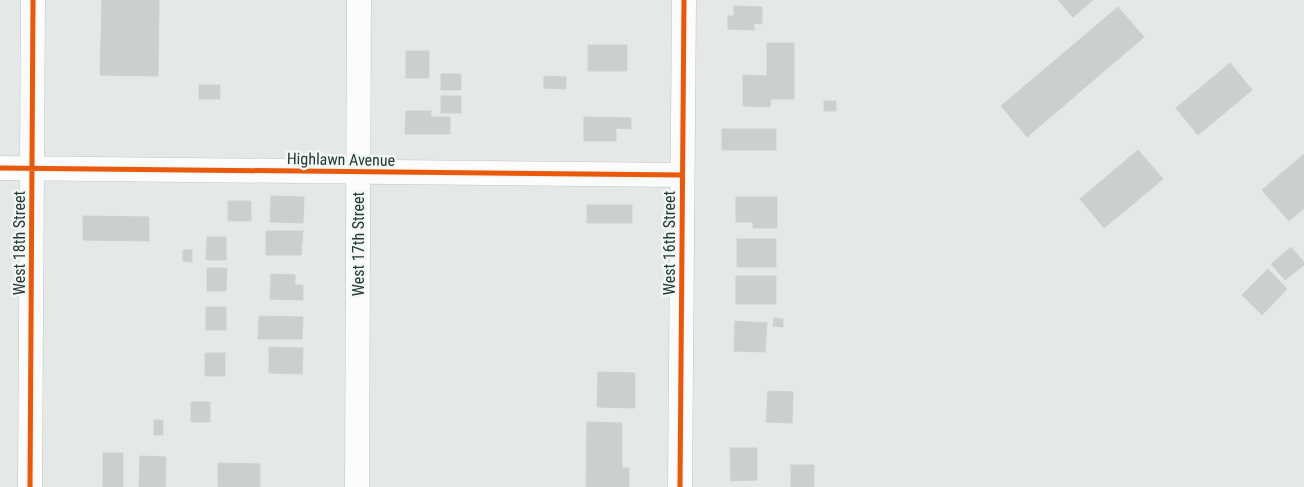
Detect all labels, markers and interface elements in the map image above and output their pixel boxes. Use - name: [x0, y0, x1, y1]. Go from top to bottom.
- street label: Highlawn Avenue: [287, 149, 395, 170]
- street label: West 18th Street: [10, 190, 29, 295]
- street label: West 16th Street: [660, 190, 679, 295]
- street label: West 17th Street: [349, 191, 368, 296]

